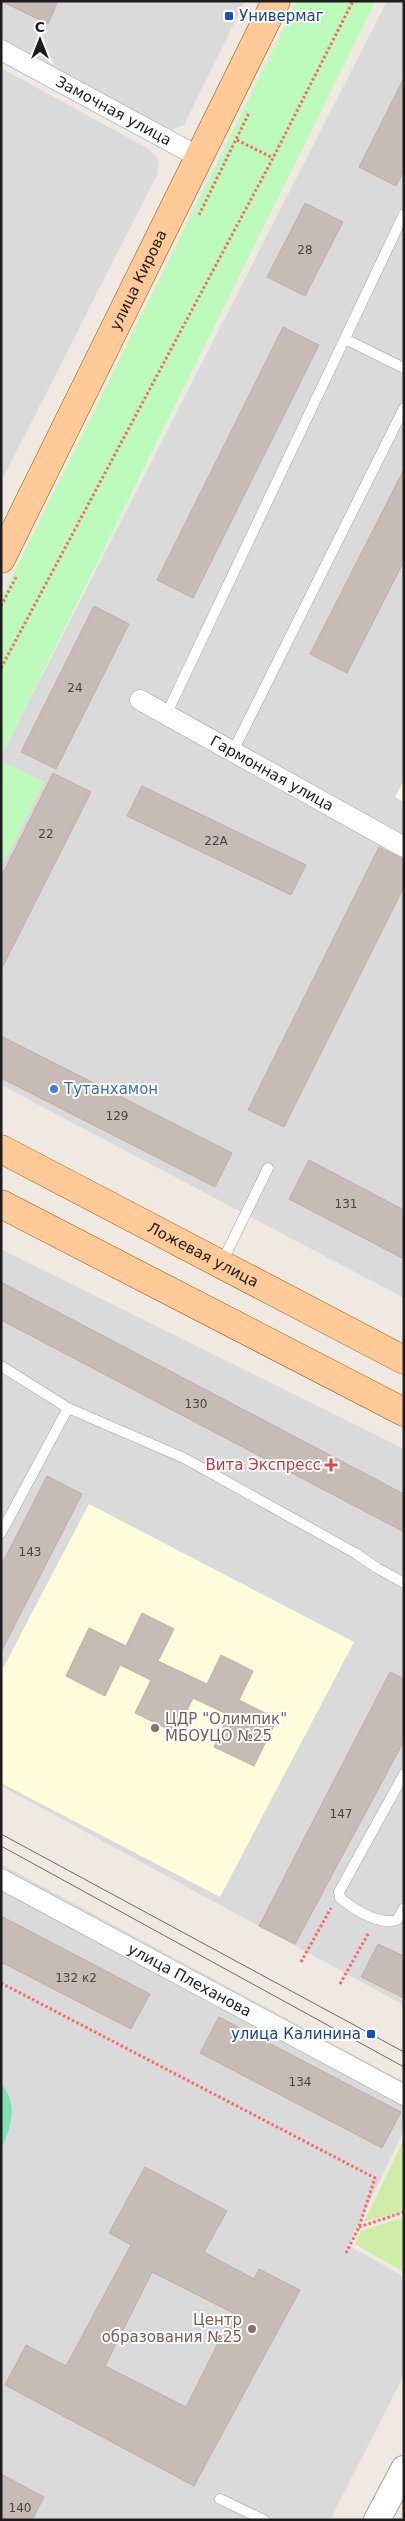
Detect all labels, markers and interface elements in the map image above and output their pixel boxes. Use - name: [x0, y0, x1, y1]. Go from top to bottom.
- place label: Универмаг: [239, 7, 324, 25]
- marker: Универмаг: [223, 10, 235, 22]
- north arrow: [15, 15, 65, 65]
- text: С: [35, 19, 45, 35]
- street label: Замочная улица: [53, 72, 175, 149]
- street label: улица Кирова: [106, 227, 171, 333]
- house number: 28: [297, 243, 313, 257]
- house number: 24: [67, 681, 83, 695]
- street label: Гармонная улица: [207, 732, 337, 815]
- house number: 22: [38, 827, 54, 841]
- house number: 22А: [204, 834, 229, 848]
- place label: Тутанхамон: [63, 1080, 158, 1098]
- marker: Тутанхамон: [48, 1083, 60, 1095]
- house number: 129: [106, 1109, 128, 1123]
- house number: 131: [335, 1197, 357, 1211]
- street label: Ложевая улица: [144, 1218, 262, 1291]
- house number: 130: [185, 1397, 207, 1411]
- place label: Вита Экспресс: [205, 1456, 321, 1474]
- marker: Вита Экспресс: [325, 1459, 337, 1471]
- house number: 143: [19, 1545, 41, 1559]
- place label: ЦДР "Олимпик" МБОУЦО №25: [165, 1710, 287, 1745]
- marker: ЦДР "Олимпик" МБОУЦО №25: [149, 1722, 161, 1734]
- house number: 147: [330, 1807, 352, 1821]
- street label: улица Плеханова: [125, 1940, 255, 2021]
- house number: 132 к2: [55, 1971, 97, 1985]
- place label: улица Калинина: [231, 2025, 361, 2043]
- marker: улица Калинина: [365, 2028, 377, 2040]
- house number: 134: [289, 2075, 311, 2089]
- place label: Центр образования №25: [102, 2311, 242, 2346]
- marker: Центр образования №25: [246, 2323, 258, 2335]
- house number: 140: [9, 2501, 31, 2515]

